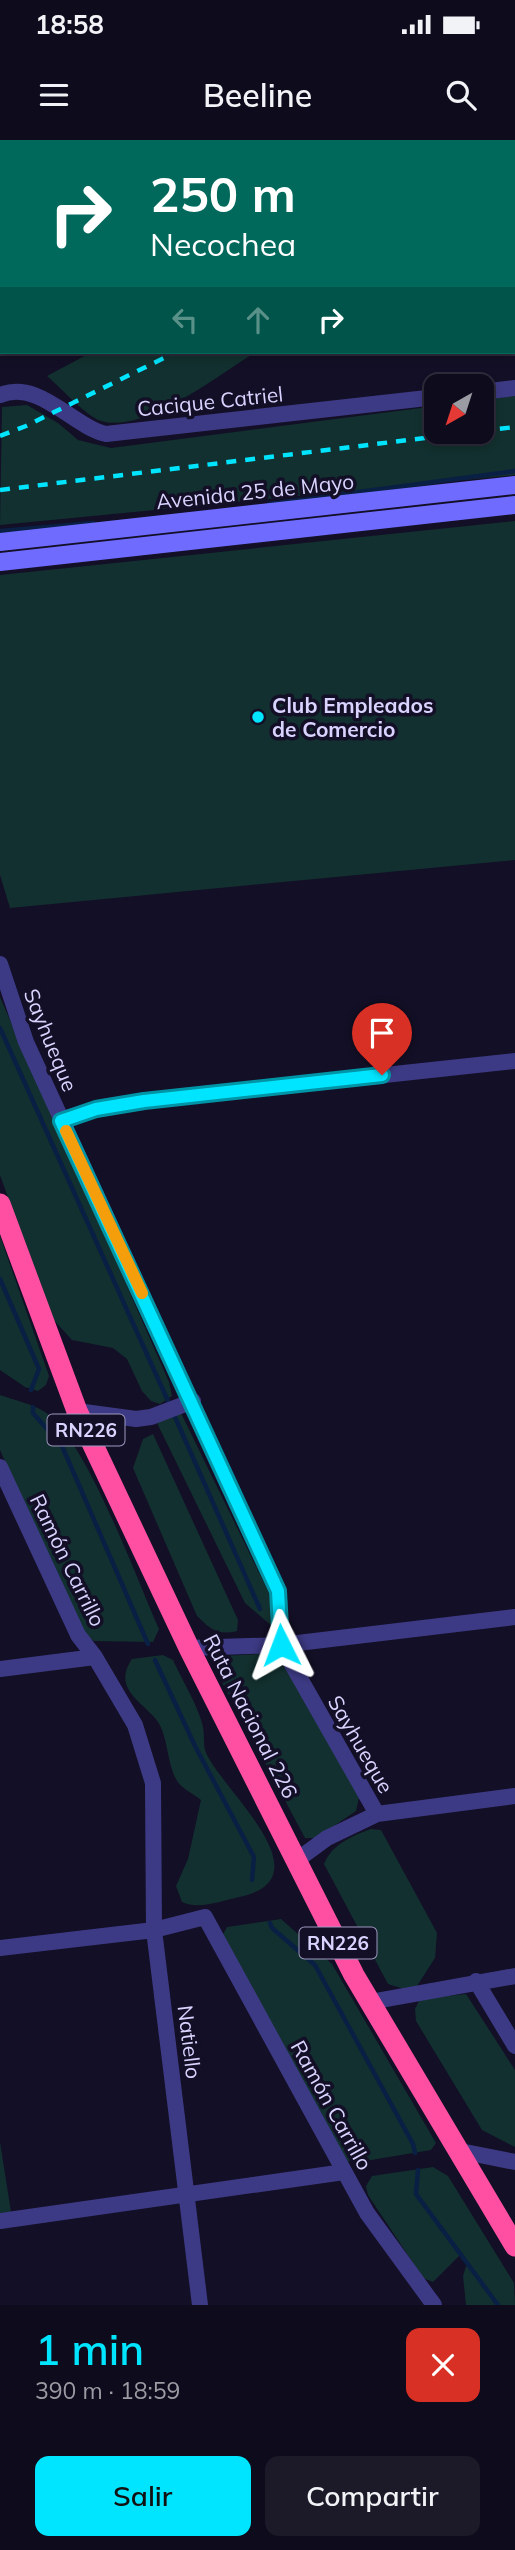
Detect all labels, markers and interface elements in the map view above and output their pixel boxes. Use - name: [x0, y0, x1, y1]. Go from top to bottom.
- text: 18:58: [35, 8, 104, 41]
- text: Beeline: [203, 75, 312, 115]
- icon: menu: [35, 76, 73, 114]
- icon: search: [442, 76, 480, 114]
- text: 250 m: [150, 163, 296, 224]
- icon: right: [35, 168, 126, 259]
- text: Necochea: [150, 224, 296, 264]
- icon: left: [166, 301, 204, 339]
- icon: ahead: [239, 301, 277, 339]
- icon: right: [312, 301, 350, 339]
- north arrow: [424, 374, 494, 444]
- map controls: [424, 374, 494, 444]
- street label: Cacique Catriel: [136, 380, 284, 422]
- street label: Avenida 25 de Mayo: [155, 468, 355, 514]
- place label: Club Empleados de Comercio: [272, 692, 434, 742]
- marker: Club Empleados de Comercio: [250, 709, 266, 725]
- street label: Sayhueque: [19, 985, 83, 1095]
- pin: [352, 1003, 412, 1075]
- icon: arrive: [363, 1014, 401, 1052]
- road number: RN226: [48, 1414, 124, 1446]
- street label: Ramón Carrillo: [25, 1490, 111, 1630]
- position arrow: [244, 1608, 318, 1682]
- street label: Ruta Nacional 226: [198, 1629, 304, 1803]
- street label: Sayhueque: [323, 1690, 399, 1798]
- road number: RN226: [300, 1927, 376, 1958]
- street label: Natiello: [173, 2004, 207, 2080]
- street label: Ramón Carrillo: [286, 2036, 378, 2174]
- text: 1 min: [35, 2323, 144, 2376]
- button: close: [406, 2328, 480, 2402]
- text: 390 m · 18:59: [35, 2376, 180, 2405]
- button: Salir: [35, 2456, 251, 2536]
- button: Compartir: [265, 2456, 480, 2536]

